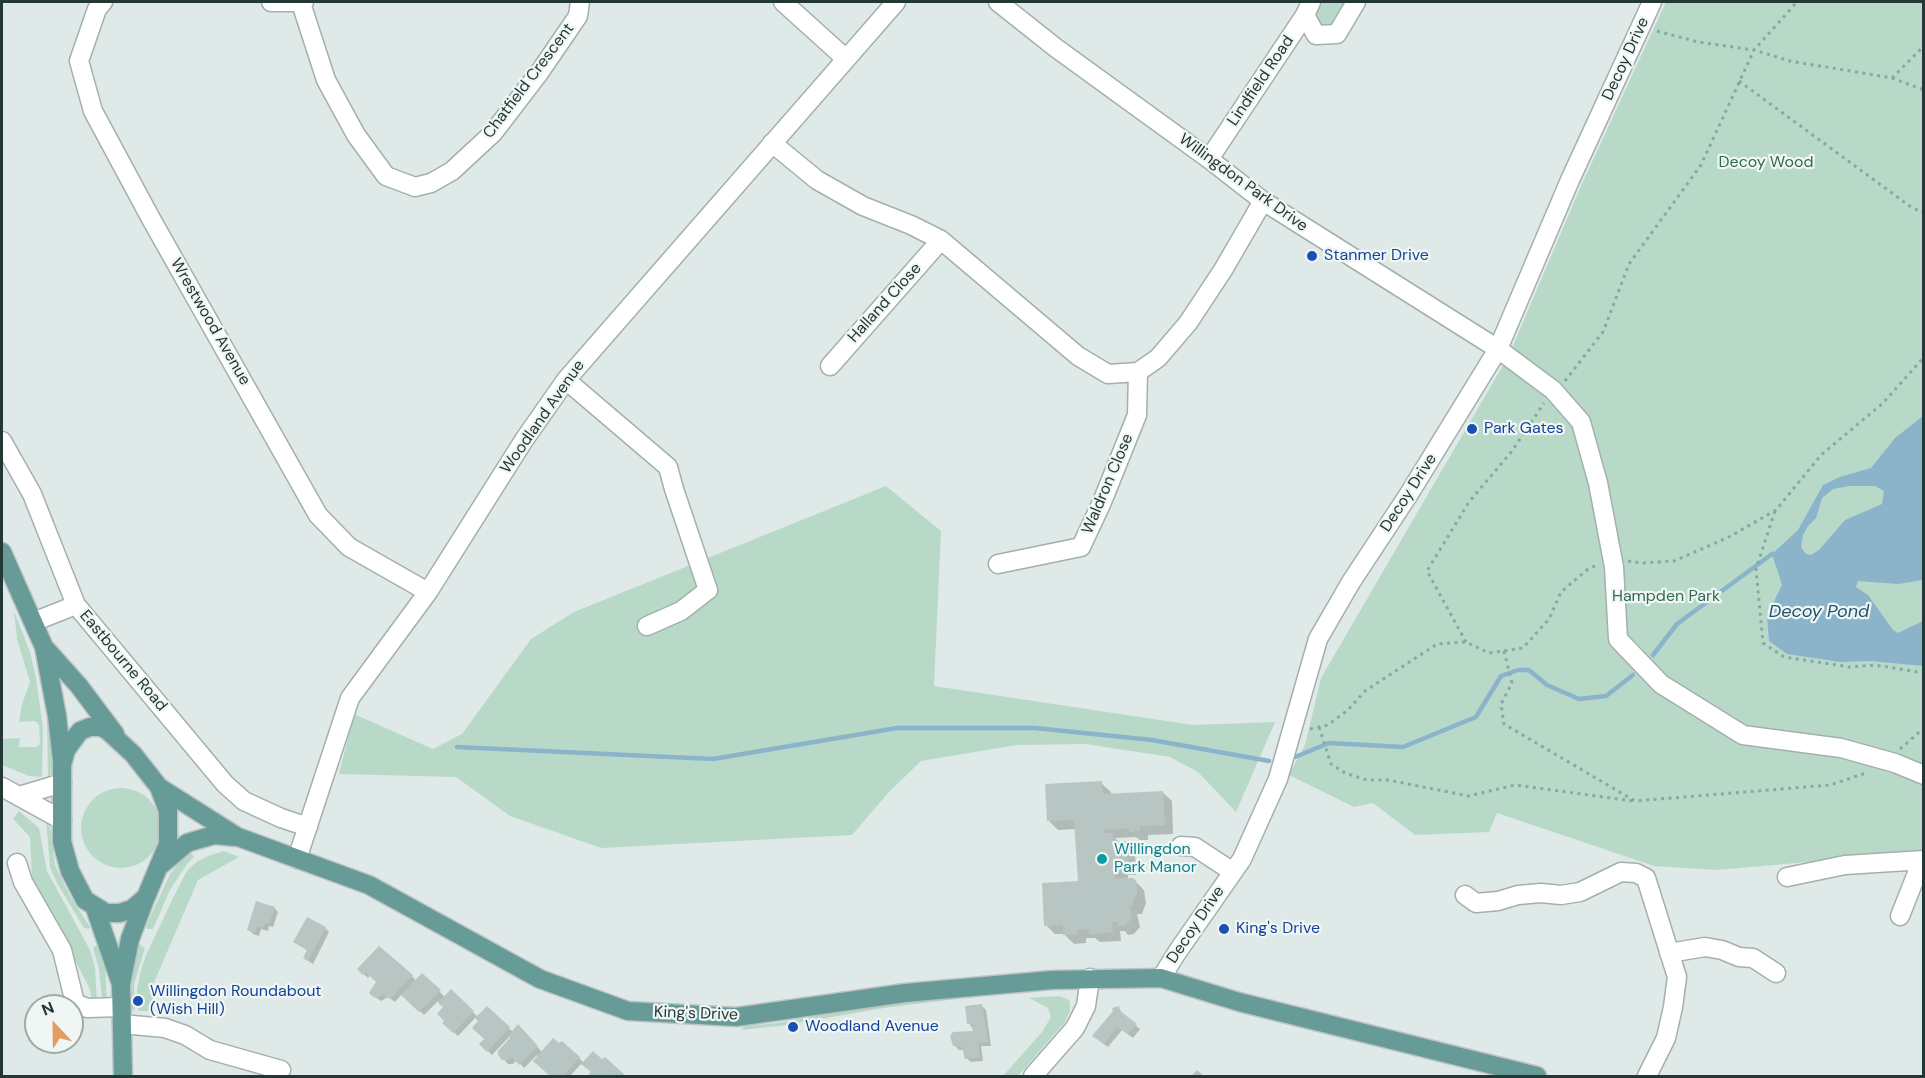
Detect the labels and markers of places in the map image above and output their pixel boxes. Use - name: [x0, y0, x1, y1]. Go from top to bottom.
- place label: Stanmer Drive: [1324, 246, 1429, 266]
- marker: Stanmer Drive: [1305, 249, 1319, 263]
- place label: Park Gates: [1484, 419, 1564, 439]
- marker: Park Gates: [1465, 422, 1479, 436]
- place label: Willingdon Park Manor: [1114, 840, 1197, 878]
- marker: Willingdon Park Manor: [1095, 852, 1109, 866]
- place label: King's Drive: [1236, 919, 1320, 939]
- marker: King's Drive: [1217, 922, 1231, 936]
- place label: Willingdon Roundabout (Wish Hill): [150, 982, 322, 1020]
- marker: Willingdon Roundabout (Wish Hill): [131, 994, 145, 1008]
- place label: Woodland Avenue: [805, 1017, 939, 1037]
- marker: Woodland Avenue: [786, 1020, 800, 1034]

